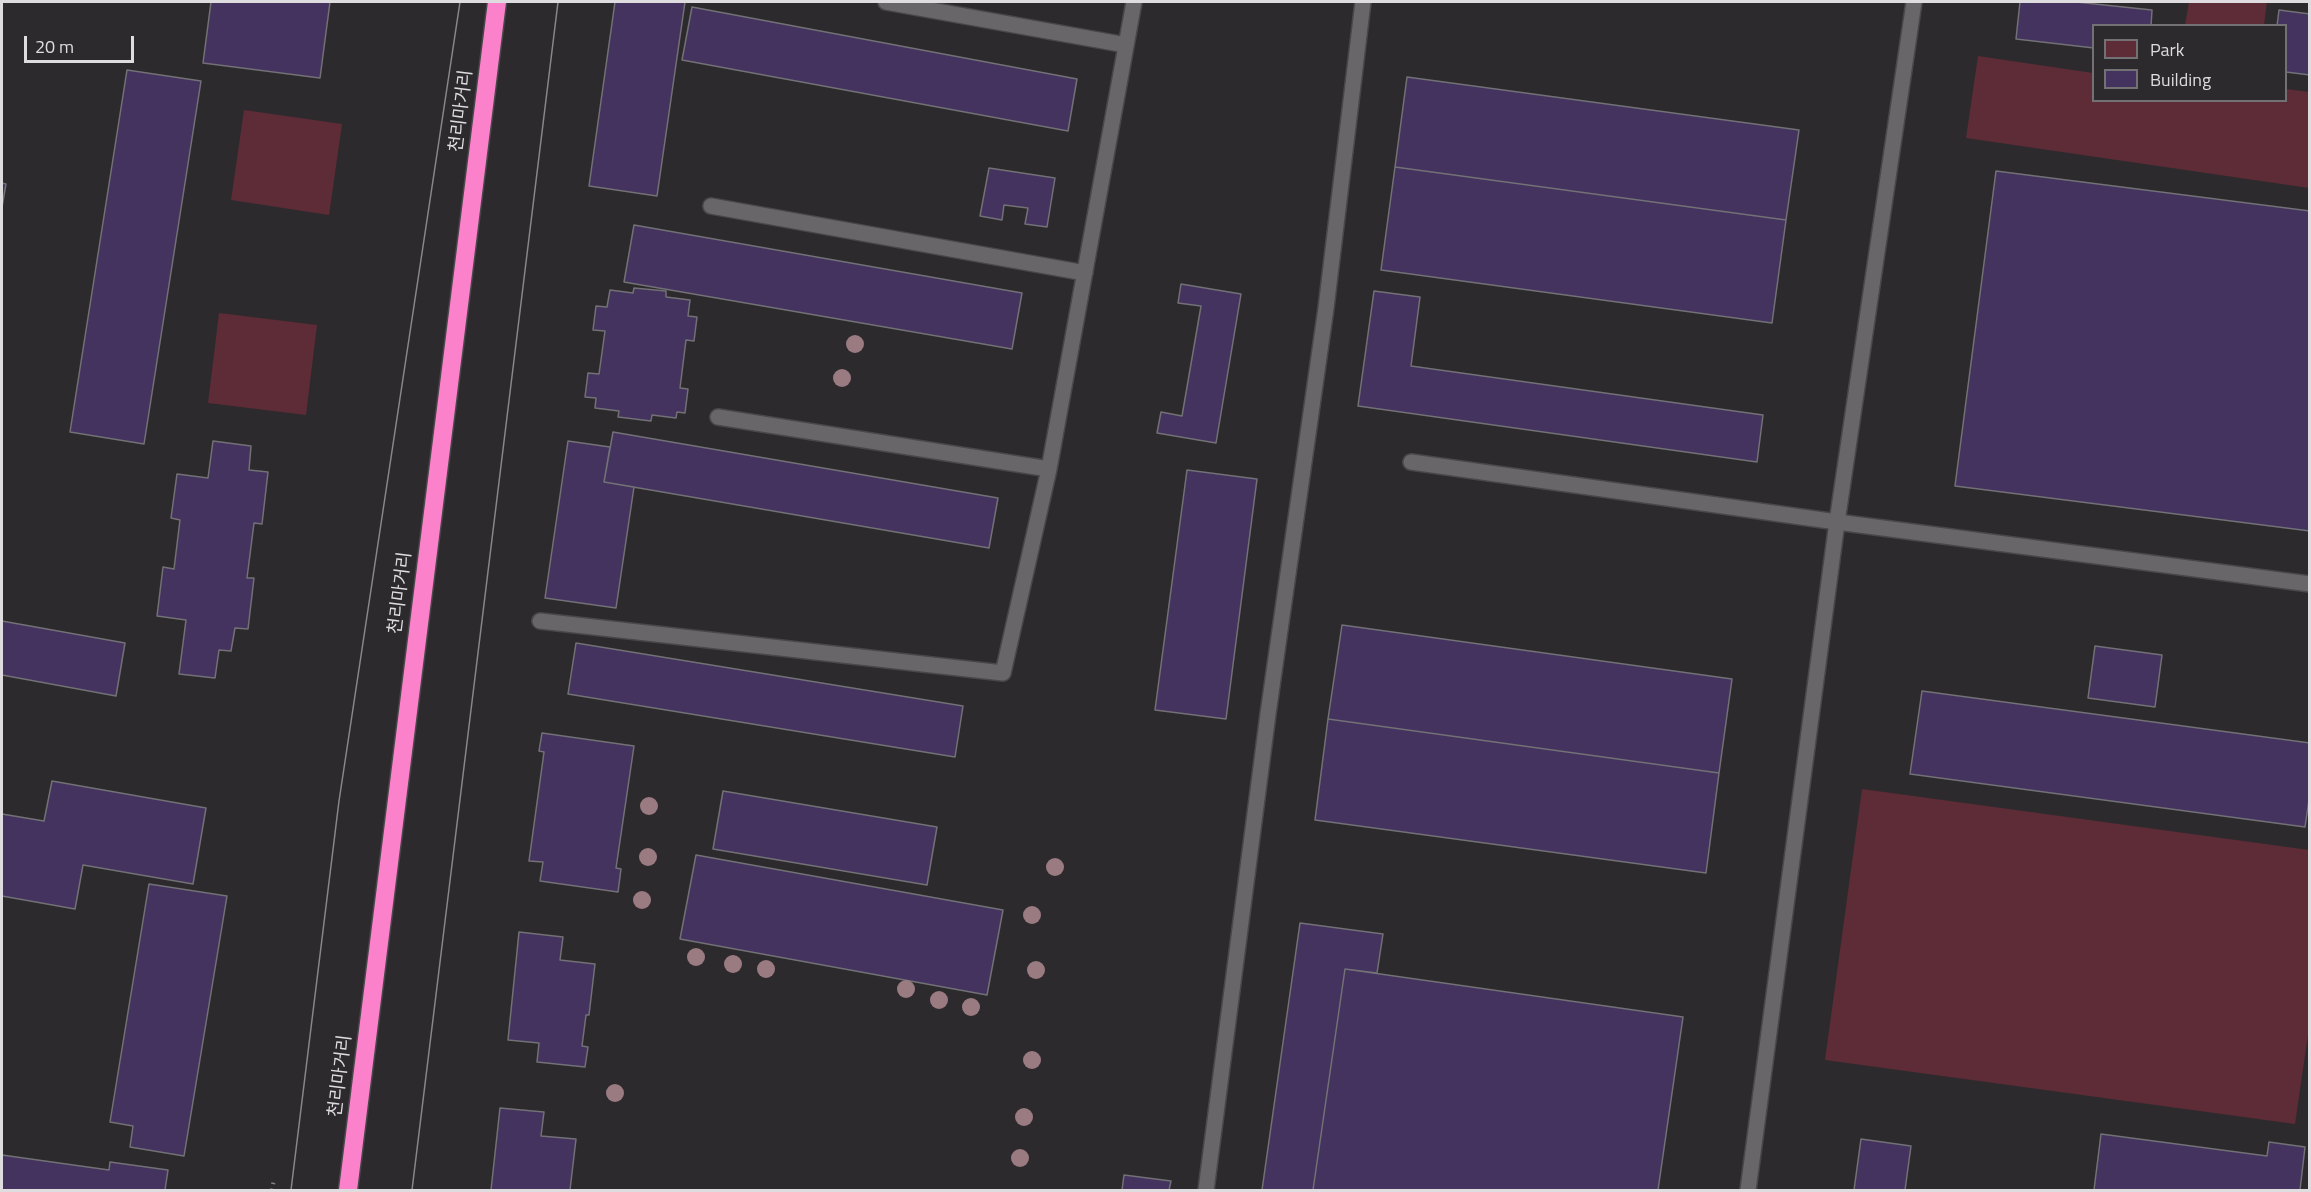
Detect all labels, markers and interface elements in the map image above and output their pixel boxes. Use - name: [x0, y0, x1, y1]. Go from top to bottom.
- scale bar: [27, 24, 136, 62]
- legend: [2092, 24, 2287, 102]
- text: 20 m: [35, 33, 74, 60]
- text: Park: [2150, 36, 2184, 63]
- text: Building: [2150, 66, 2211, 93]
- street label: 천리마거리: [446, 69, 478, 153]
- street label: 천리마거리: [385, 551, 417, 635]
- street label: 천리마거리: [325, 1034, 357, 1118]

